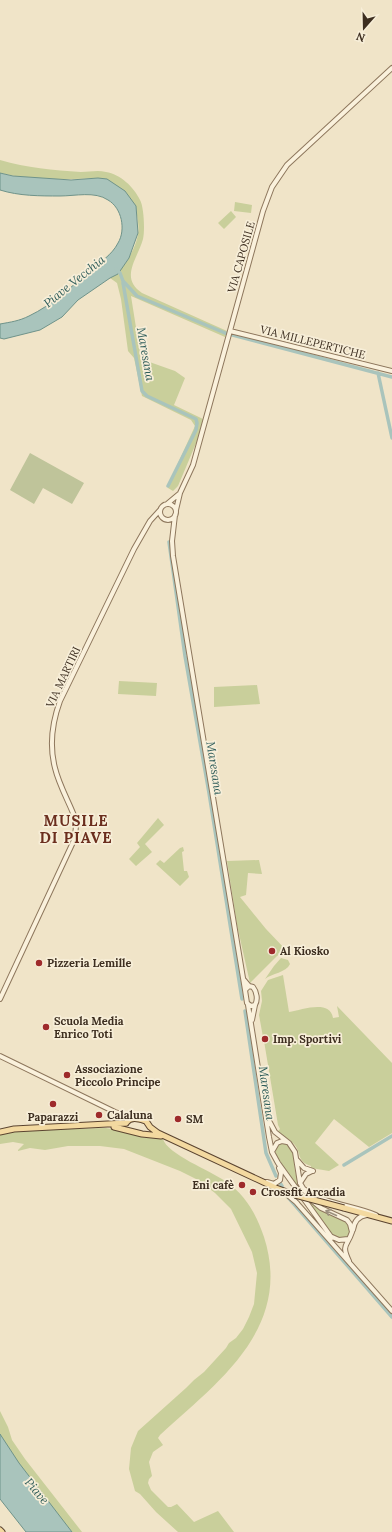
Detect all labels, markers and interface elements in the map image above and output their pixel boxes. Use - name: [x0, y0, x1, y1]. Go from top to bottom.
- north arrow: [344, 8, 384, 48]
- text: N: [354, 29, 367, 45]
- street label: VIA CAPOSILE: [224, 220, 258, 295]
- water label: Piave Vecchia: [40, 251, 108, 310]
- street label: VIA MILLEPERTICHE: [258, 322, 367, 362]
- water label: Maresana: [134, 326, 158, 382]
- street label: VIA MARTIRI: [42, 644, 83, 711]
- water label: Maresana: [203, 740, 227, 796]
- district label: MUSILE DI PIAVE: [39, 811, 113, 847]
- place label: Al Kiosko: [280, 944, 329, 958]
- marker: Al Kiosko: [267, 946, 277, 956]
- place label: Pizzeria Lemille: [47, 956, 132, 970]
- marker: Pizzeria Lemille: [34, 958, 44, 968]
- place label: Scuola Media Enrico Toti: [54, 1014, 124, 1041]
- marker: Scuola Media Enrico Toti: [41, 1022, 51, 1032]
- place label: Imp. Sportivi: [273, 1032, 342, 1046]
- marker: Imp. Sportivi: [260, 1034, 270, 1044]
- place label: Associazione Piccolo Principe: [75, 1062, 161, 1089]
- water label: Maresana: [256, 1065, 278, 1121]
- marker: Associazione Piccolo Principe: [62, 1070, 72, 1080]
- marker: Paparazzi: [48, 1099, 58, 1109]
- place label: Calaluna: [107, 1108, 153, 1122]
- place label: Paparazzi: [28, 1110, 79, 1124]
- marker: Calaluna: [94, 1110, 104, 1120]
- place label: SM: [186, 1112, 204, 1126]
- marker: SM: [173, 1114, 183, 1124]
- place label: Eni cafè: [192, 1178, 234, 1192]
- marker: Eni cafè: [237, 1180, 247, 1190]
- place label: Crossfit Arcadia: [261, 1185, 345, 1199]
- marker: Crossfit Arcadia: [248, 1187, 258, 1197]
- one-way arrow: [325, 1209, 337, 1216]
- water label: Piave: [22, 1475, 52, 1507]

